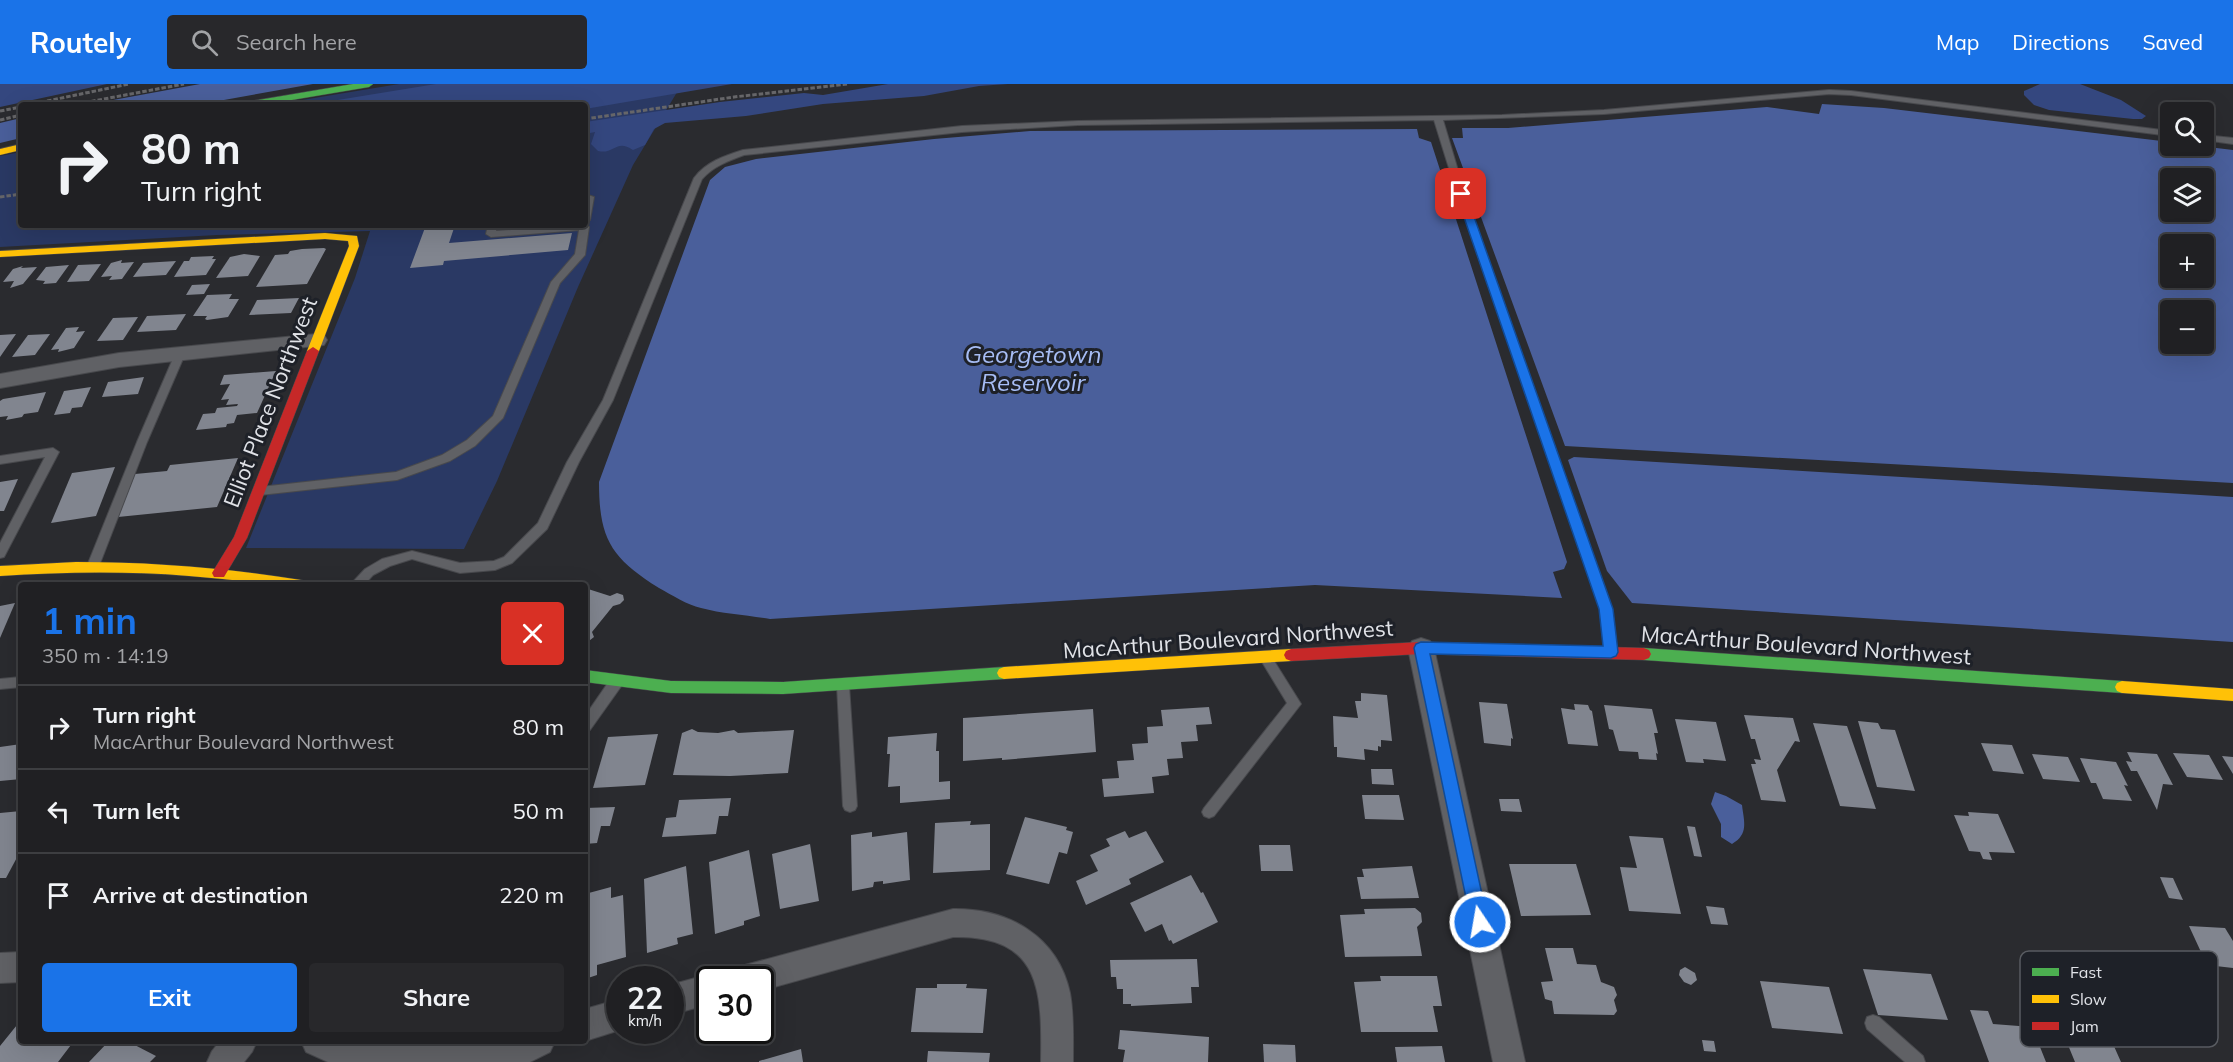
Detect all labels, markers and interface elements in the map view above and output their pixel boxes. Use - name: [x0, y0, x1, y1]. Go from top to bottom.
- search box: [167, 15, 587, 69]
- text: Routely: [30, 25, 131, 60]
- icon: search: [188, 26, 221, 59]
- text: Search here: [236, 28, 357, 56]
- text: Map: [1936, 29, 1979, 55]
- text: Directions: [2012, 29, 2109, 55]
- text: Saved: [2142, 29, 2203, 55]
- map controls: [2160, 102, 2214, 354]
- button: search: [2160, 102, 2214, 156]
- text: 80 m: [141, 122, 241, 175]
- icon: right: [42, 126, 120, 204]
- pin: [1435, 168, 1486, 219]
- button: layers: [2160, 168, 2214, 222]
- text: Turn right: [141, 174, 261, 208]
- icon: arrive: [1444, 177, 1477, 210]
- button: +: [2160, 234, 2214, 288]
- street label: Elliot Place Northwest: [217, 293, 323, 511]
- button: −: [2160, 300, 2214, 354]
- water label: Georgetown Reservoir: [964, 339, 1102, 397]
- text: 1 min: [42, 598, 137, 643]
- button: close: [501, 602, 564, 665]
- street label: MacArthur Boulevard Northwest: [1062, 613, 1394, 665]
- street label: MacArthur Boulevard Northwest: [1640, 619, 1972, 671]
- text: 350 m · 14:19: [42, 643, 168, 668]
- text: Turn right: [93, 701, 196, 729]
- icon: right: [42, 711, 75, 744]
- text: 80 m: [513, 713, 564, 741]
- text: MacArthur Boulevard Northwest: [93, 729, 394, 754]
- icon: left: [42, 795, 75, 828]
- text: Turn left: [93, 797, 180, 825]
- text: 50 m: [513, 797, 564, 825]
- icon: arrive: [42, 879, 75, 912]
- text: Arrive at destination: [93, 881, 308, 909]
- text: 220 m: [499, 881, 564, 909]
- position arrow: [1448, 890, 1512, 954]
- legend: [2020, 951, 2218, 1047]
- text: Fast: [2070, 962, 2102, 982]
- button: Exit: [42, 963, 297, 1032]
- button: Share: [309, 963, 564, 1032]
- speed limit sign: 30: [696, 966, 774, 1044]
- text: 22: [627, 979, 663, 1017]
- text: Slow: [2070, 989, 2107, 1009]
- text: km/h: [628, 1011, 662, 1030]
- text: Jam: [2070, 1016, 2099, 1036]

